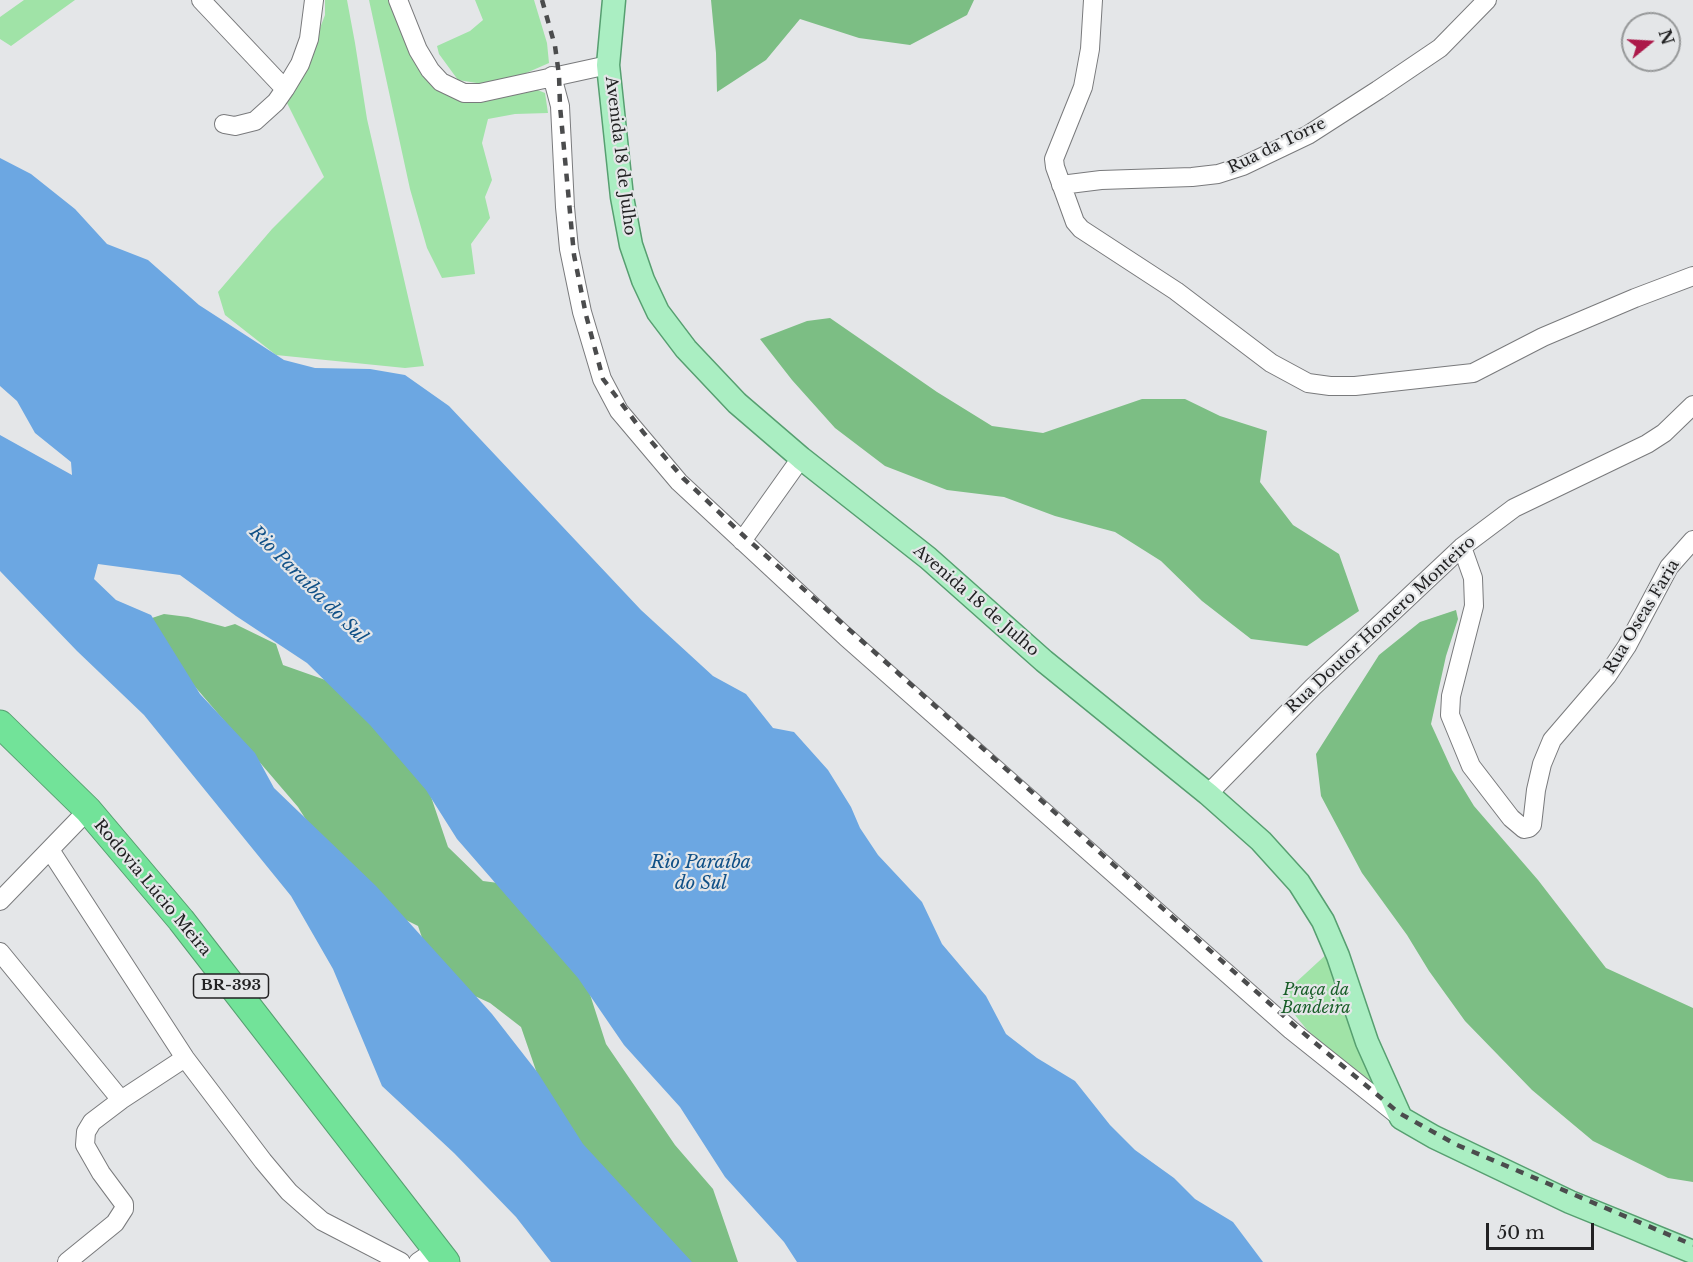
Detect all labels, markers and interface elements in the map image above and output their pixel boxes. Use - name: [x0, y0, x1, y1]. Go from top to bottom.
- north arrow: [1621, 12, 1681, 72]
- text: N: [1654, 27, 1678, 47]
- street label: Avenida 18 de Julho: [601, 75, 639, 237]
- street label: Rua da Torre: [1225, 114, 1329, 178]
- water label: Rio Paraíba do Sul: [245, 522, 371, 648]
- street label: Rua Doutor Homero Monteiro: [1282, 532, 1480, 718]
- street label: Avenida 18 de Julho: [909, 541, 1043, 661]
- street label: Rua Oseas Faria: [1600, 556, 1684, 678]
- street label: Rodovia Lúcio Meira: [89, 816, 215, 960]
- water label: Rio Paraíba do Sul: [651, 852, 751, 894]
- road number: BR-393: [194, 974, 268, 998]
- park label: Praça da Bandeira: [1281, 980, 1351, 1018]
- scale bar: [1489, 1211, 1597, 1249]
- text: 50 m: [1497, 1222, 1545, 1244]

